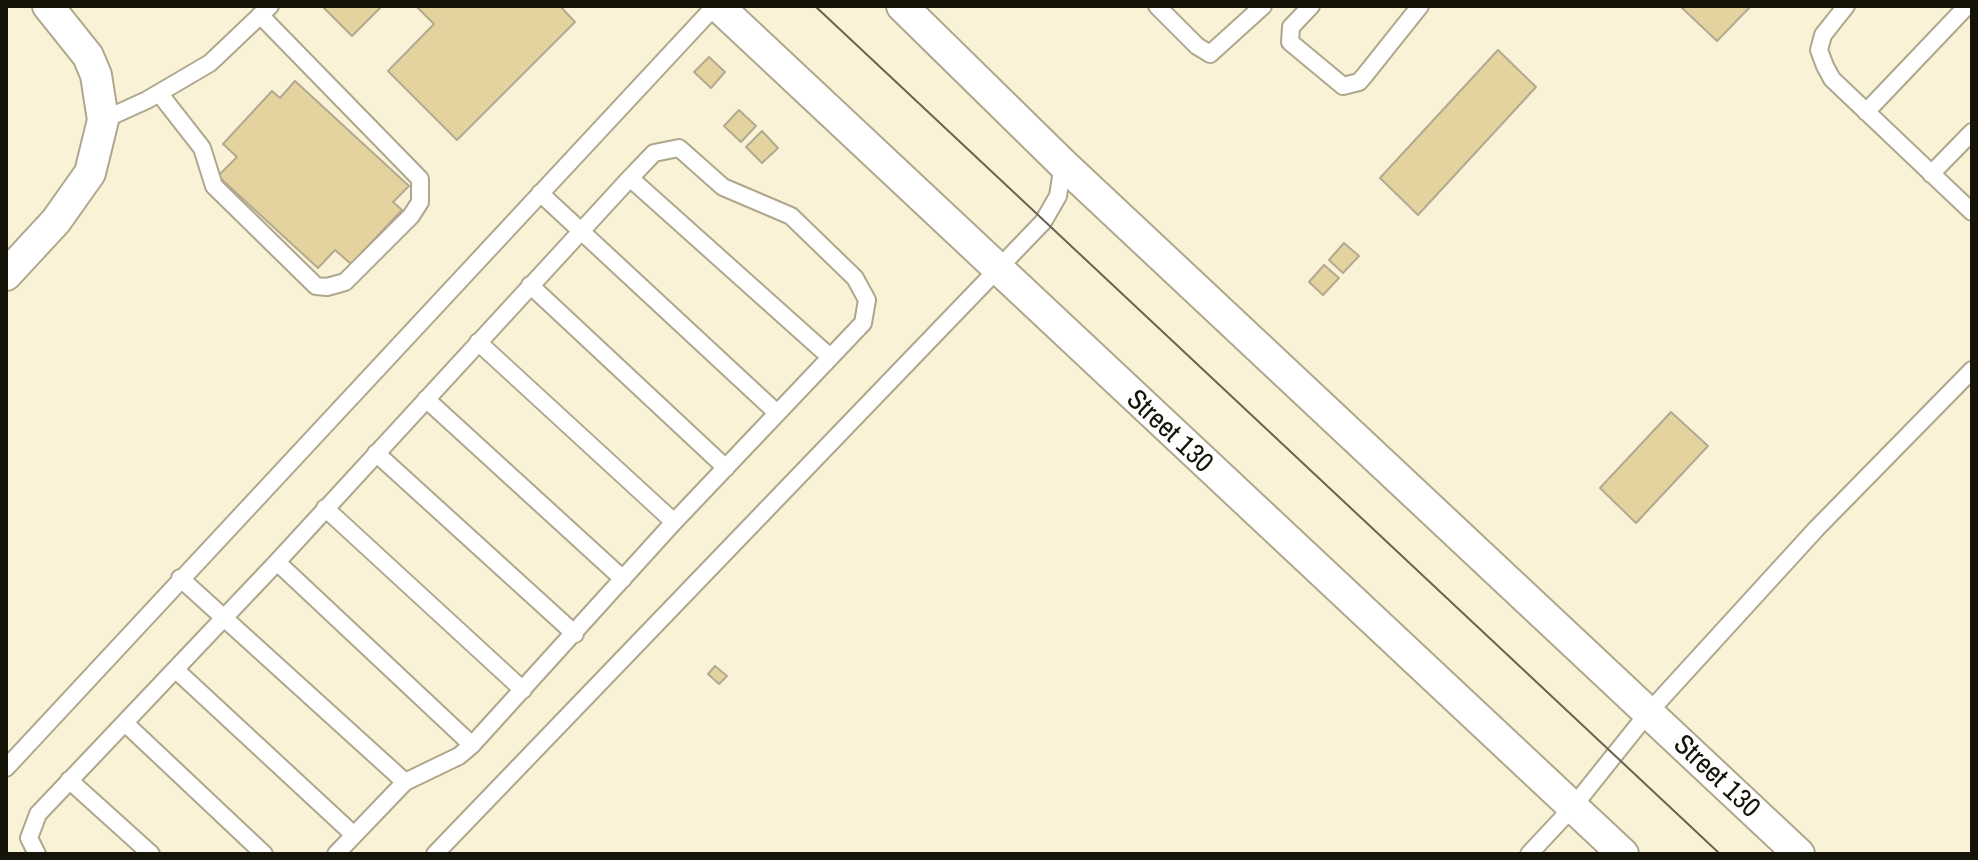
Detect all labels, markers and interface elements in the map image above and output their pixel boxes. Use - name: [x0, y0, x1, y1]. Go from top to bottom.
- street label: Street 130: [1119, 384, 1219, 480]
- street label: Street 130: [1666, 729, 1766, 825]

